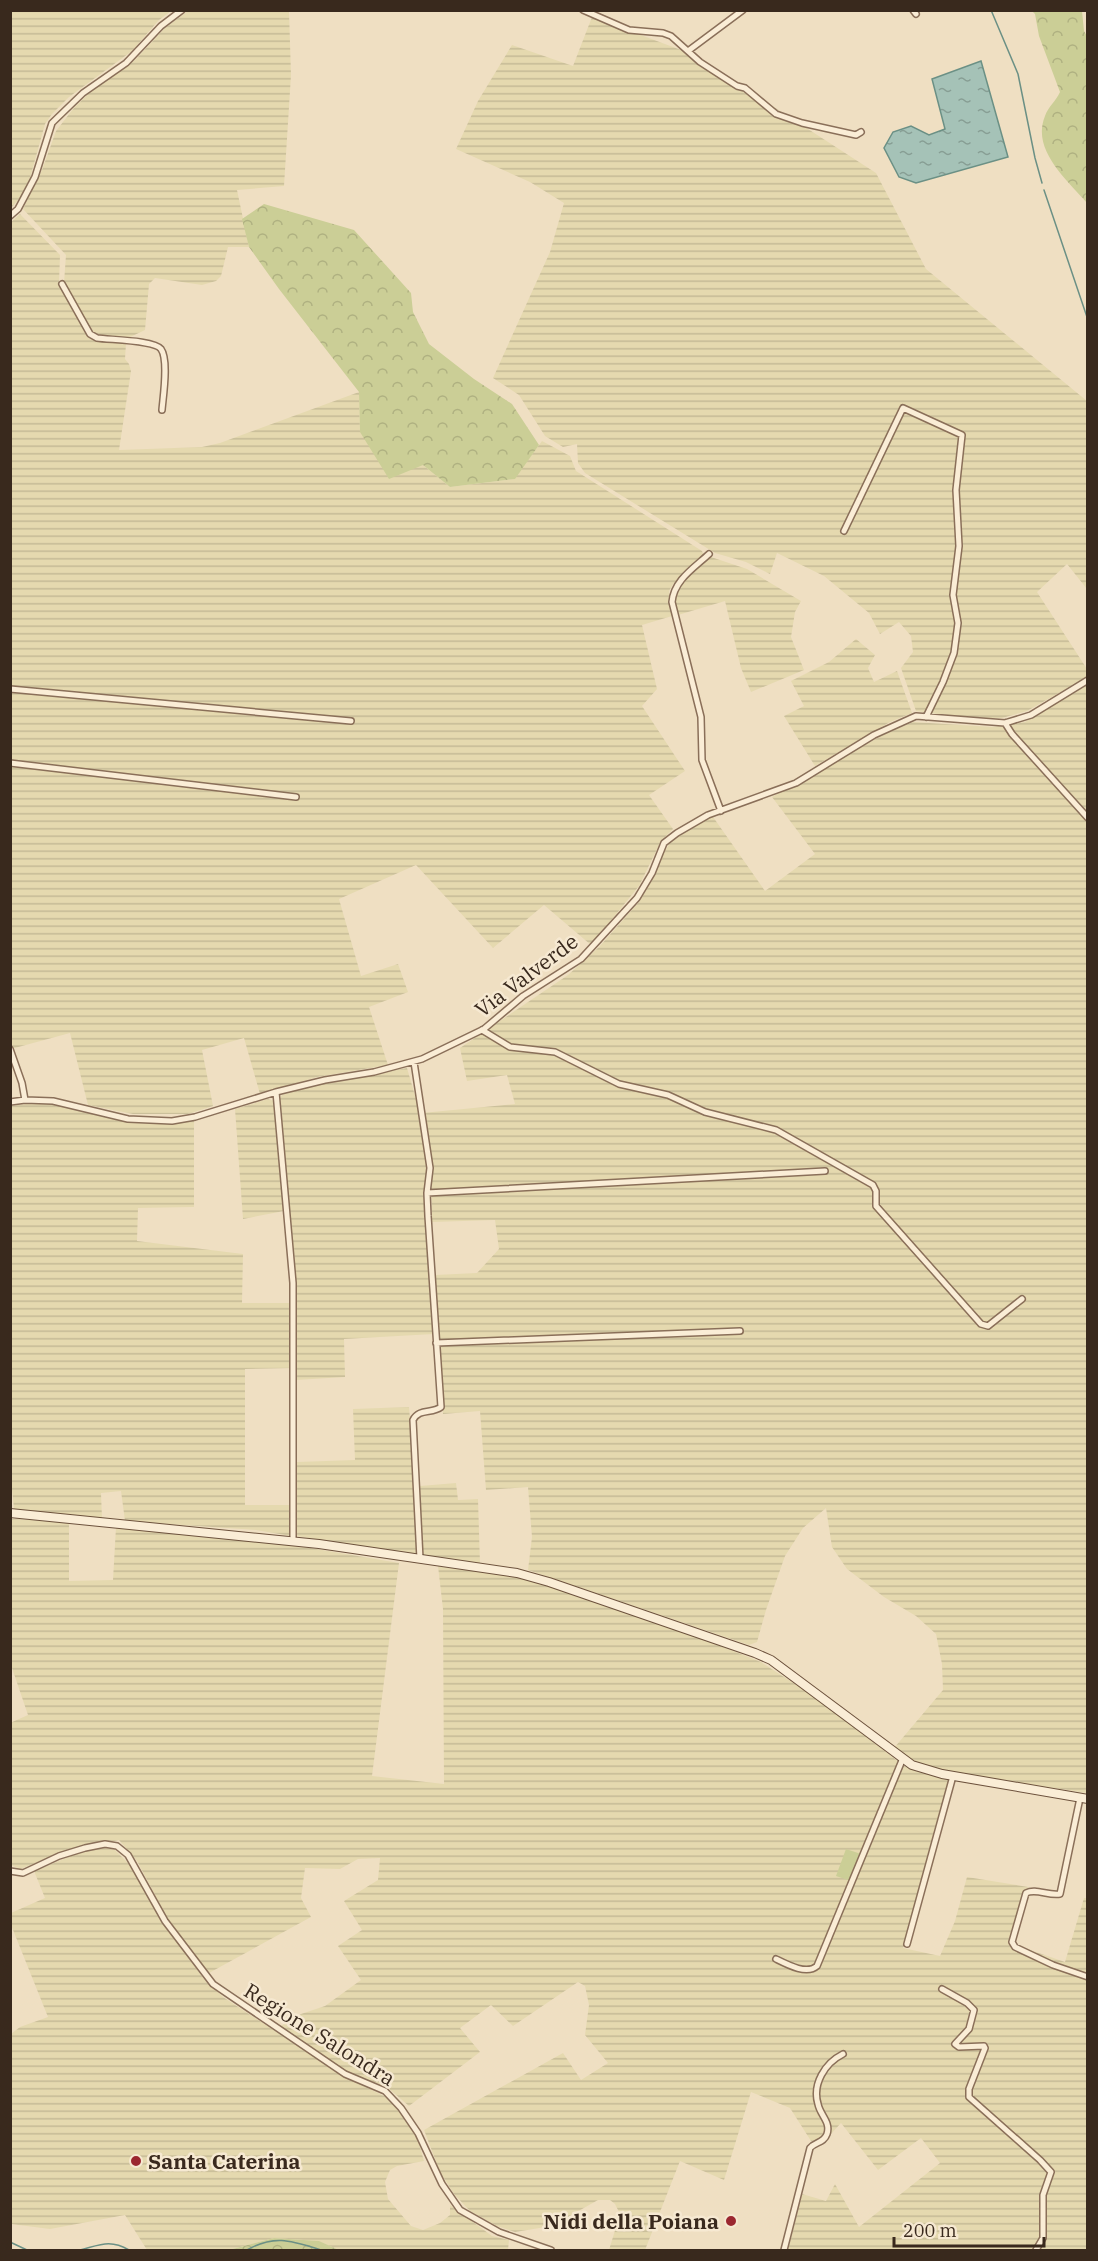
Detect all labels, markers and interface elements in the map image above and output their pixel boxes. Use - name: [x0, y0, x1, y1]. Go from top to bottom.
- street label: Via Valverde: [469, 927, 583, 1023]
- street label: Regione Salondra: [239, 1976, 401, 2092]
- place label: Santa Caterina: [148, 2147, 301, 2175]
- marker: Santa Caterina: [129, 2154, 143, 2168]
- place label: Nidi della Poiana: [544, 2207, 719, 2235]
- scale bar: [894, 2210, 1044, 2248]
- marker: Nidi della Poiana: [724, 2214, 738, 2228]
- text: 200 m: [903, 2219, 957, 2242]

